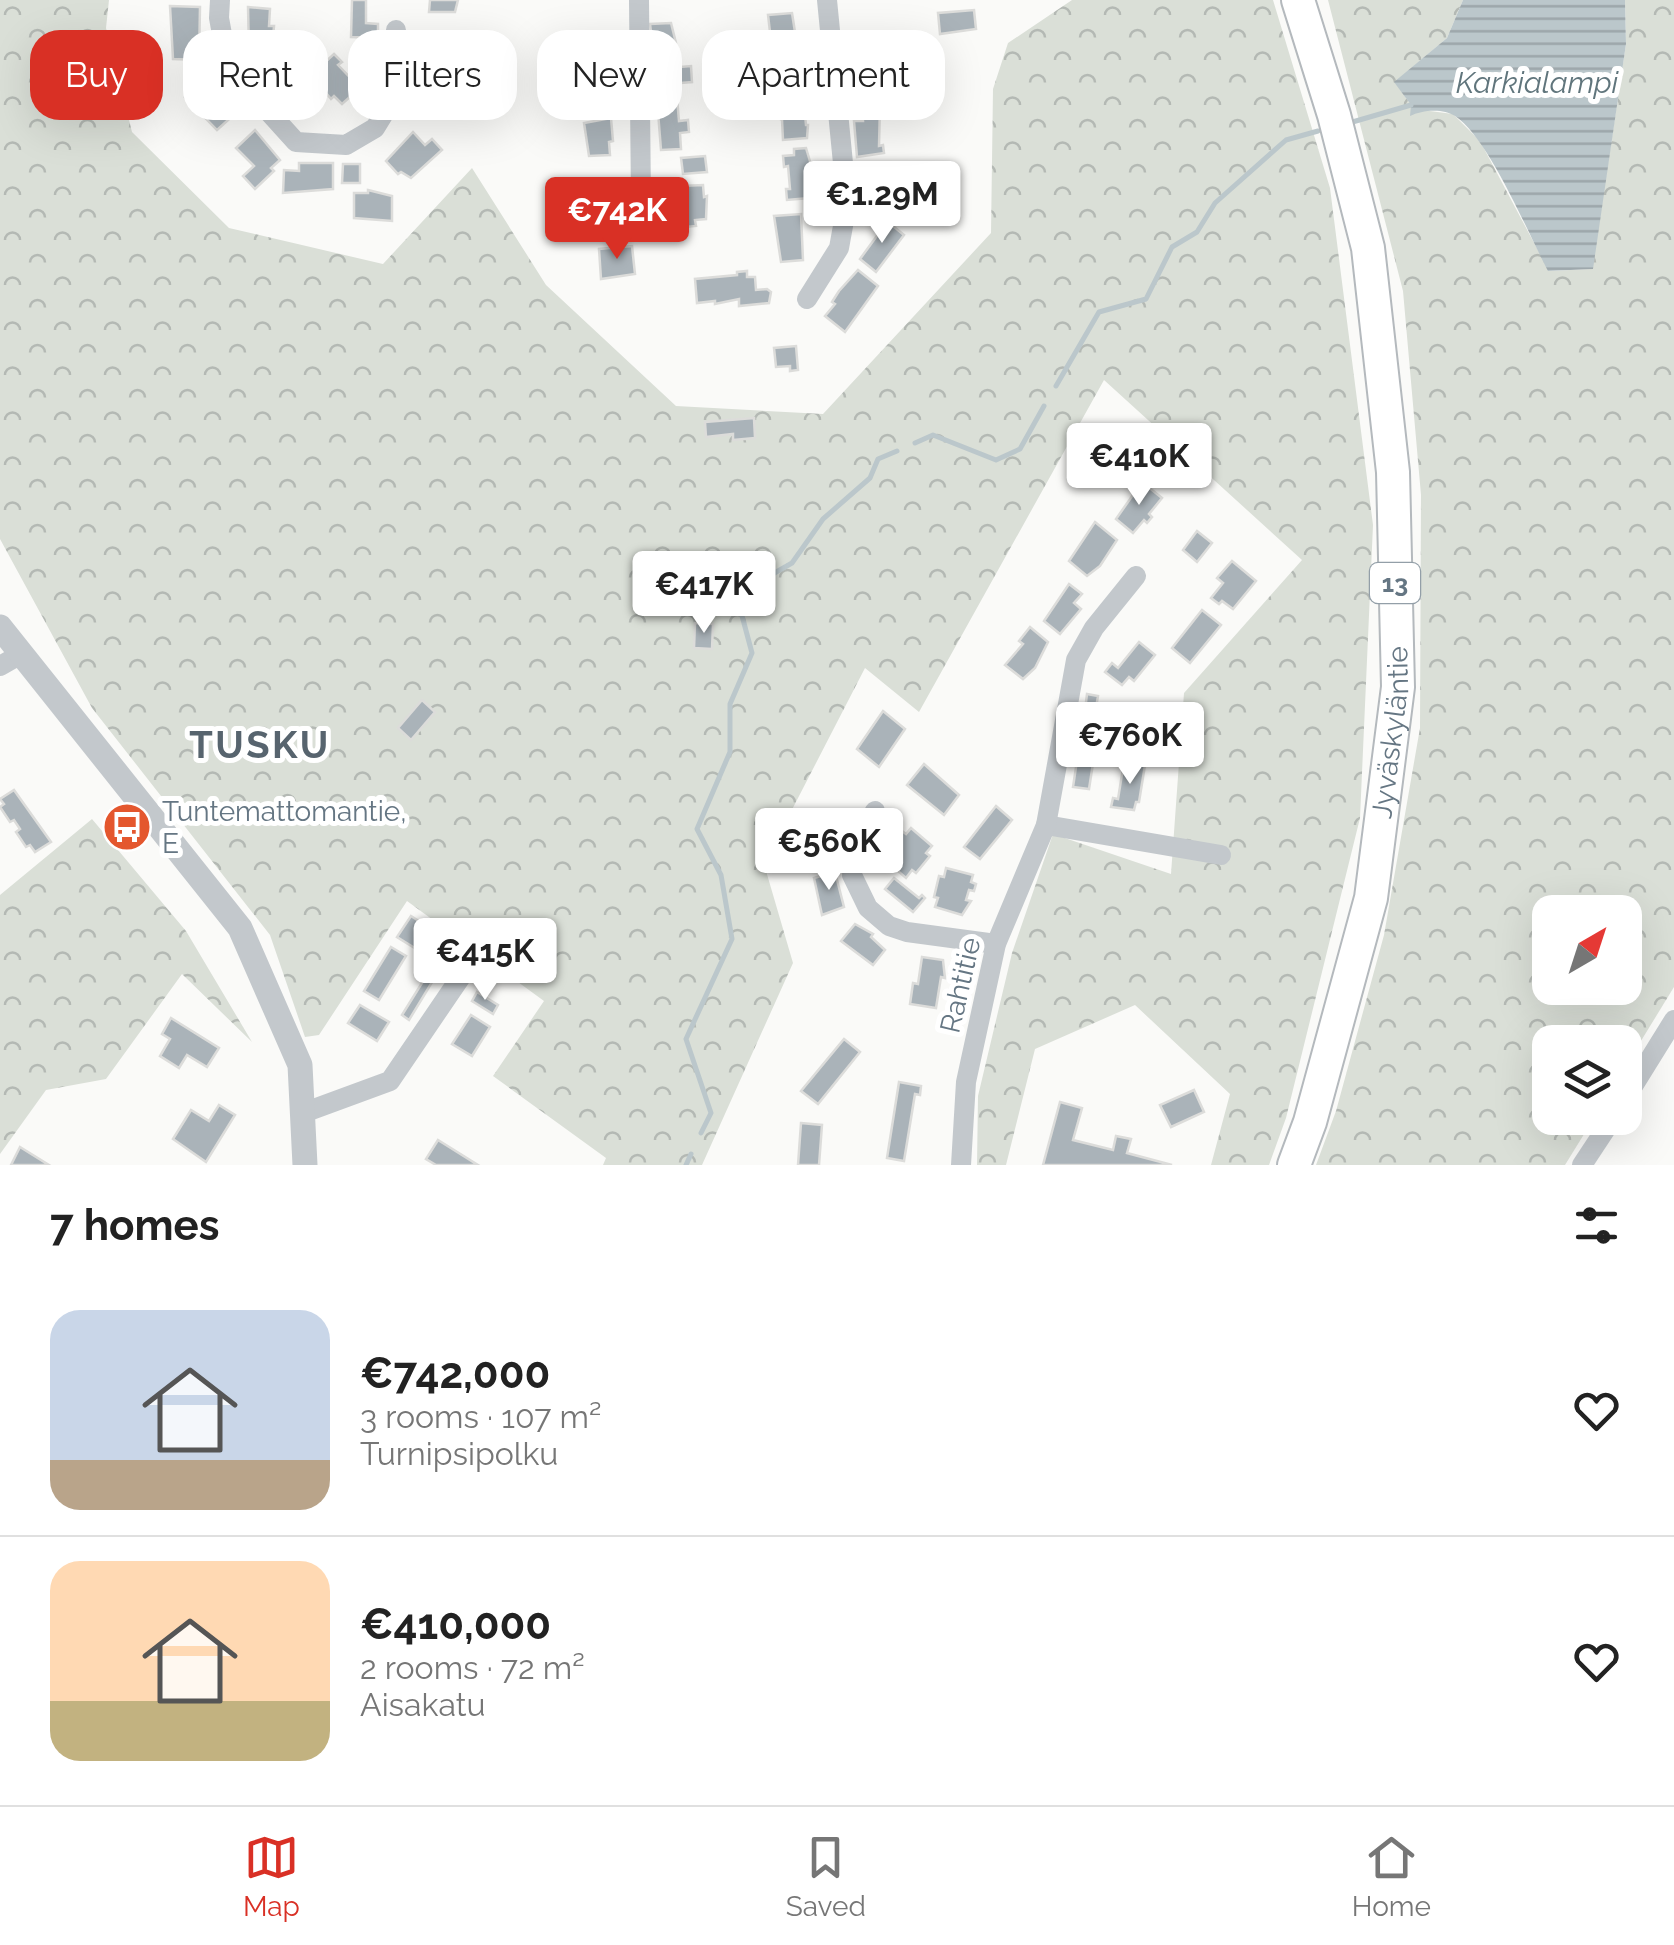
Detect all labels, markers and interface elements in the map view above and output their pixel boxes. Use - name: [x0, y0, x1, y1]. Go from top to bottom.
- chip: Buy: [30, 30, 163, 120]
- chip: Rent: [183, 30, 328, 120]
- chip: Filters: [348, 30, 517, 120]
- chip: New: [537, 30, 682, 120]
- chip: Apartment: [702, 30, 945, 120]
- water label: Karkialampi: [1456, 65, 1619, 100]
- pin: €1.29M: [801, 161, 963, 246]
- text: €1.29M: [825, 175, 939, 212]
- pin: €742K: [547, 177, 687, 262]
- text: €742K: [567, 191, 667, 228]
- pin: €410K: [1069, 423, 1209, 508]
- text: €410K: [1089, 437, 1189, 474]
- pin: €417K: [634, 551, 774, 636]
- road number: 13: [1370, 563, 1420, 603]
- text: €417K: [655, 565, 753, 602]
- street label: Jyväskyläntie: [1365, 646, 1415, 820]
- pin: €760K: [1060, 702, 1200, 787]
- text: €760K: [1078, 716, 1182, 753]
- district label: TUSKU: [189, 722, 331, 767]
- place label: Tuntemattomantie, E: [162, 795, 407, 860]
- bus stop icon: Tuntemattomantie, E: [101, 801, 153, 853]
- pin: €560K: [759, 808, 899, 893]
- text: €560K: [777, 822, 881, 859]
- north arrow: [1532, 895, 1642, 1005]
- map controls: [1532, 895, 1642, 1135]
- pin: €415K: [415, 918, 555, 1003]
- text: €415K: [436, 932, 534, 969]
- street label: Rahtitie: [934, 934, 987, 1036]
- button: layers: [1532, 1025, 1642, 1135]
- icon: filters: [1569, 1198, 1624, 1253]
- text: 7 homes: [50, 1201, 219, 1250]
- text: €742,000: [360, 1349, 550, 1398]
- icon: home: [130, 1350, 250, 1470]
- icon: heart: [1569, 1383, 1624, 1438]
- text: 3 rooms · 107 m²: [360, 1398, 601, 1435]
- text: Turnipsipolku: [360, 1435, 558, 1472]
- text: €410,000: [360, 1600, 551, 1649]
- icon: home: [130, 1601, 250, 1721]
- icon: heart: [1569, 1634, 1624, 1689]
- text: 2 rooms · 72 m²: [360, 1649, 585, 1686]
- text: Aisakatu: [360, 1686, 485, 1723]
- tab: Map: [243, 1830, 300, 1923]
- tab: Saved: [786, 1830, 866, 1923]
- tab: Home: [1352, 1830, 1431, 1923]

